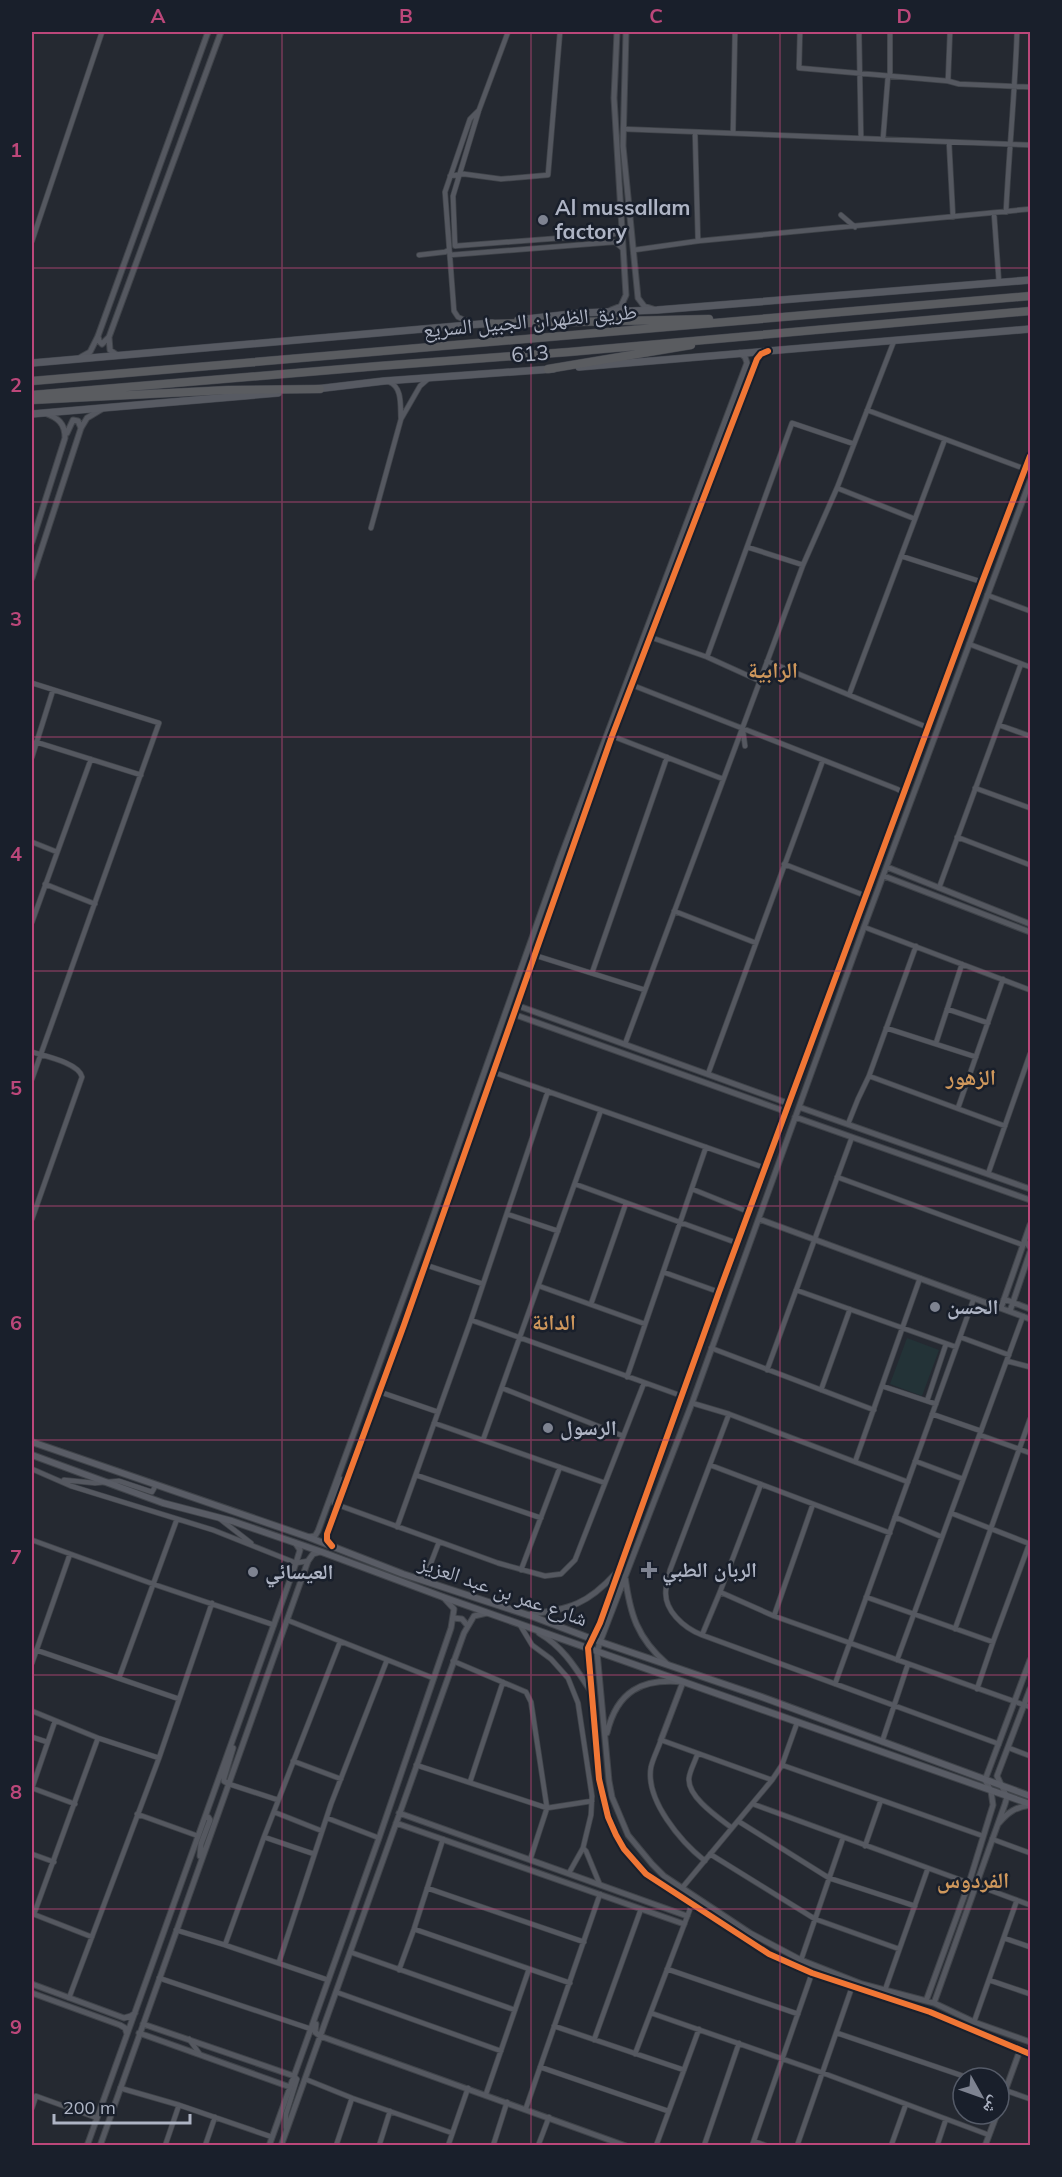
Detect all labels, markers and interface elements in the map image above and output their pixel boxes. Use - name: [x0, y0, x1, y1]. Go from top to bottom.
- text: A: [151, 3, 166, 28]
- text: B: [399, 3, 413, 28]
- text: C: [649, 3, 663, 28]
- text: D: [896, 3, 912, 28]
- text: 1: [10, 137, 22, 162]
- place label: Al mussallam factory: [555, 194, 690, 244]
- marker: Al mussallam factory: [536, 213, 550, 227]
- street label: طريق الظهران الجبيل السريع: [422, 298, 638, 343]
- street label: 613: [510, 339, 550, 367]
- text: 2: [10, 372, 22, 397]
- text: 3: [10, 606, 22, 631]
- district label: الرابية: [748, 656, 798, 684]
- text: 4: [10, 841, 22, 866]
- district label: الزهور: [945, 1063, 996, 1091]
- text: 5: [10, 1075, 22, 1100]
- place label: الحسن: [947, 1293, 999, 1320]
- marker: الحسن: [928, 1300, 942, 1314]
- district label: الدانة: [532, 1308, 576, 1336]
- text: 6: [10, 1310, 22, 1335]
- place label: الرسول: [560, 1414, 617, 1441]
- marker: الرسول: [541, 1421, 555, 1435]
- text: 7: [10, 1544, 22, 1569]
- street label: شارع عمر بن عبد العزيز: [414, 1549, 591, 1632]
- place label: الربان الطبي: [662, 1556, 757, 1586]
- place label: العيسائي: [265, 1558, 333, 1588]
- marker: الربان الطبي: [640, 1561, 658, 1579]
- marker: العيسائي: [246, 1565, 260, 1579]
- text: 8: [10, 1779, 22, 1804]
- district label: الفردوس: [937, 1866, 1009, 1894]
- text: 9: [10, 2014, 22, 2039]
- north arrow: [951, 2066, 1011, 2126]
- scale bar: [54, 2087, 190, 2125]
- text: ش: [979, 2093, 1006, 2119]
- text: 200 m: [63, 2096, 116, 2119]

